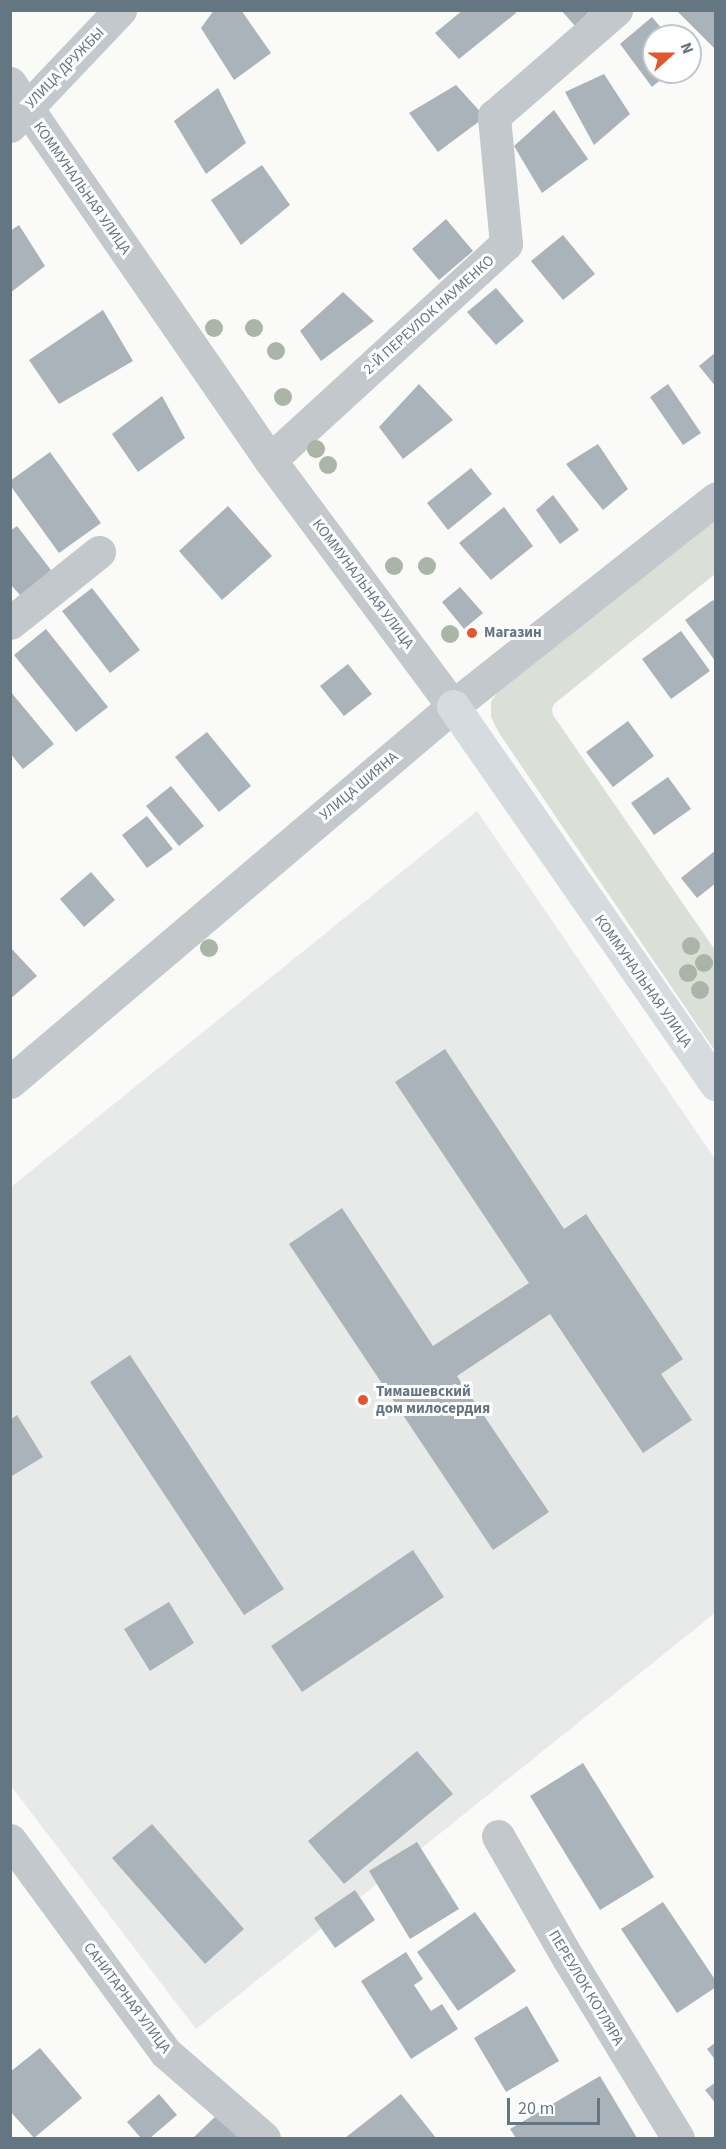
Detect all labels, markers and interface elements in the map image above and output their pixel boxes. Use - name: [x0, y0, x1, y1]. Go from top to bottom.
- street label: УЛИЦА ДРУЖБЫ: [22, 24, 108, 112]
- north arrow: [642, 24, 702, 84]
- text: N: [675, 39, 699, 57]
- street label: КОММУНАЛЬНАЯ УЛИЦА: [29, 118, 135, 258]
- street label: 2-Й ПЕРЕУЛОК НАУМЕНКО: [360, 252, 498, 378]
- street label: КОММУНАЛЬНАЯ УЛИЦА: [308, 516, 418, 652]
- place label: Магазин: [484, 624, 542, 642]
- marker: Магазин: [465, 626, 479, 640]
- street label: УЛИЦА ШИЯНА: [316, 748, 402, 824]
- street label: КОММУНАЛЬНАЯ УЛИЦА: [590, 911, 696, 1051]
- place label: Тимашевский дом милосердия: [376, 1382, 490, 1417]
- marker: Тимашевский дом милосердия: [354, 1391, 372, 1409]
- street label: ПЕРЕУЛОК КОТЛЯРА: [545, 1927, 627, 2049]
- street label: САНИТАРНАЯ УЛИЦА: [79, 1939, 175, 2057]
- scale bar: [510, 2086, 603, 2124]
- text: 20 m: [518, 2096, 554, 2121]

